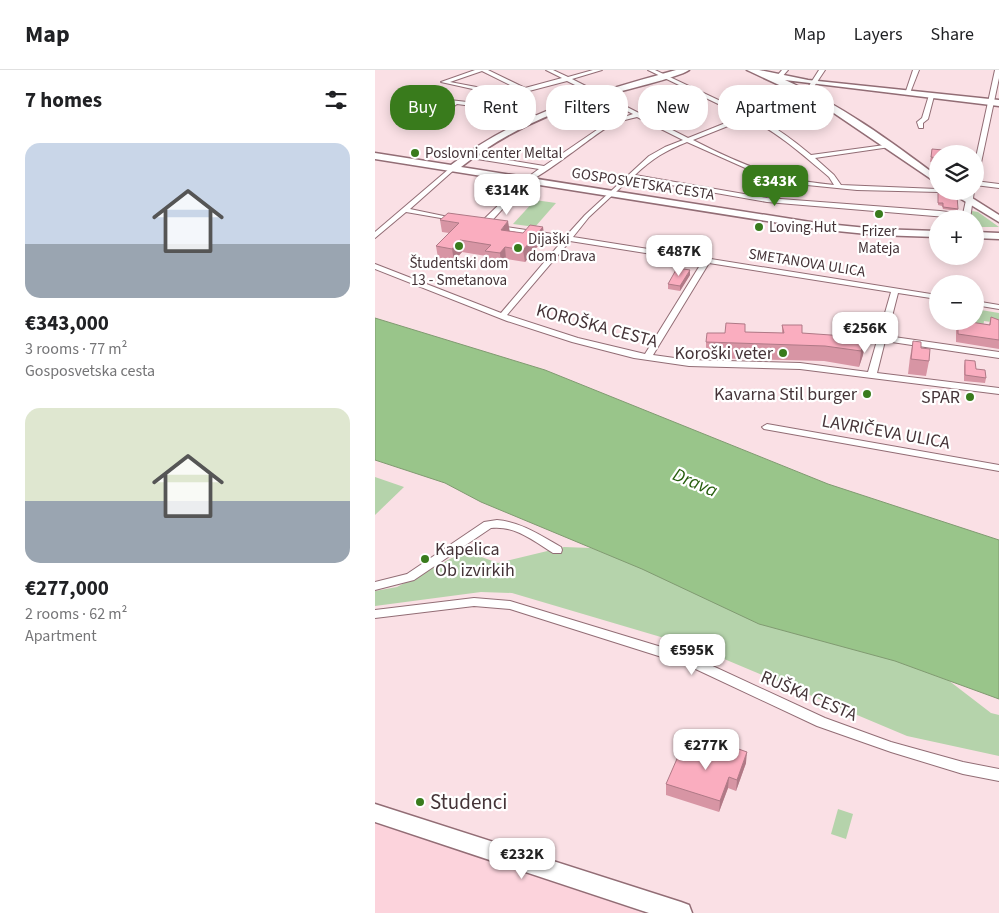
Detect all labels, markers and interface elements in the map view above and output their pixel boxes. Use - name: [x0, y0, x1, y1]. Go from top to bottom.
- text: Map: [25, 17, 70, 52]
- text: Map: [794, 22, 826, 47]
- text: Layers: [854, 22, 903, 47]
- text: Share: [931, 22, 974, 47]
- text: 7 homes: [25, 85, 102, 115]
- chip: Buy: [390, 85, 455, 130]
- chip: Rent: [465, 85, 536, 130]
- chip: Filters: [546, 85, 628, 130]
- chip: New: [638, 85, 708, 130]
- chip: Apartment: [718, 85, 834, 130]
- icon: filters: [322, 86, 350, 114]
- place label: Poslovni center Meltal: [425, 143, 562, 164]
- map controls: [929, 145, 984, 330]
- button: layers: [929, 145, 984, 200]
- marker: Poslovni center Meltal: [409, 147, 421, 159]
- street label: GOSPOSVETSKA CESTA: [570, 162, 717, 206]
- pin: €343K: [740, 164, 810, 207]
- text: €343K: [753, 170, 797, 192]
- pin: €314K: [472, 174, 542, 216]
- icon: home: [143, 176, 233, 266]
- text: €314K: [485, 179, 529, 201]
- marker: Frizer Mateja: [873, 208, 885, 220]
- button: +: [929, 210, 984, 265]
- place label: Loving Hut: [769, 217, 837, 238]
- marker: Loving Hut: [753, 221, 765, 233]
- place label: Frizer Mateja: [858, 221, 900, 259]
- place label: Dijaški dom Drava: [528, 229, 596, 267]
- pin: €487K: [644, 234, 714, 277]
- marker: Študentski dom 13 - Smetanova: [453, 240, 465, 252]
- text: €487K: [657, 240, 701, 262]
- marker: Dijaški dom Drava: [512, 242, 524, 254]
- street label: SMETANOVA ULICA: [747, 243, 868, 283]
- place label: Študentski dom 13 - Smetanova: [409, 253, 509, 291]
- button: −: [929, 275, 984, 330]
- street label: KOROŠKA CESTA: [533, 298, 661, 354]
- text: €343,000: [25, 308, 109, 338]
- pin: €256K: [830, 312, 900, 354]
- text: €256K: [843, 317, 887, 339]
- text: 3 rooms · 77 m²: [25, 338, 127, 360]
- place label: Koroški veter: [675, 341, 774, 366]
- marker: Koroški veter: [777, 347, 789, 359]
- text: Gosposvetska cesta: [25, 360, 155, 382]
- place label: Kavarna Stil burger: [714, 382, 858, 407]
- place label: SPAR: [921, 385, 960, 410]
- marker: Kavarna Stil burger: [861, 388, 873, 400]
- marker: SPAR: [964, 391, 976, 403]
- street label: LAVRIČEVA ULICA: [820, 408, 952, 456]
- icon: home: [143, 441, 233, 531]
- water label: Drava: [668, 462, 722, 504]
- place label: Kapelica Ob izvirkih: [435, 537, 515, 583]
- marker: Kapelica Ob izvirkih: [419, 553, 431, 565]
- text: €277,000: [25, 573, 109, 603]
- text: 2 rooms · 62 m²: [25, 603, 127, 625]
- text: Apartment: [25, 625, 97, 647]
- pin: €595K: [657, 634, 727, 676]
- text: €595K: [670, 639, 714, 661]
- street label: RUŠKA CESTA: [757, 664, 861, 728]
- pin: €277K: [671, 728, 741, 771]
- text: €277K: [684, 734, 728, 756]
- place label: Studenci: [430, 787, 508, 817]
- marker: Studenci: [414, 796, 426, 808]
- pin: €232K: [487, 838, 557, 880]
- text: €232K: [500, 843, 544, 865]

